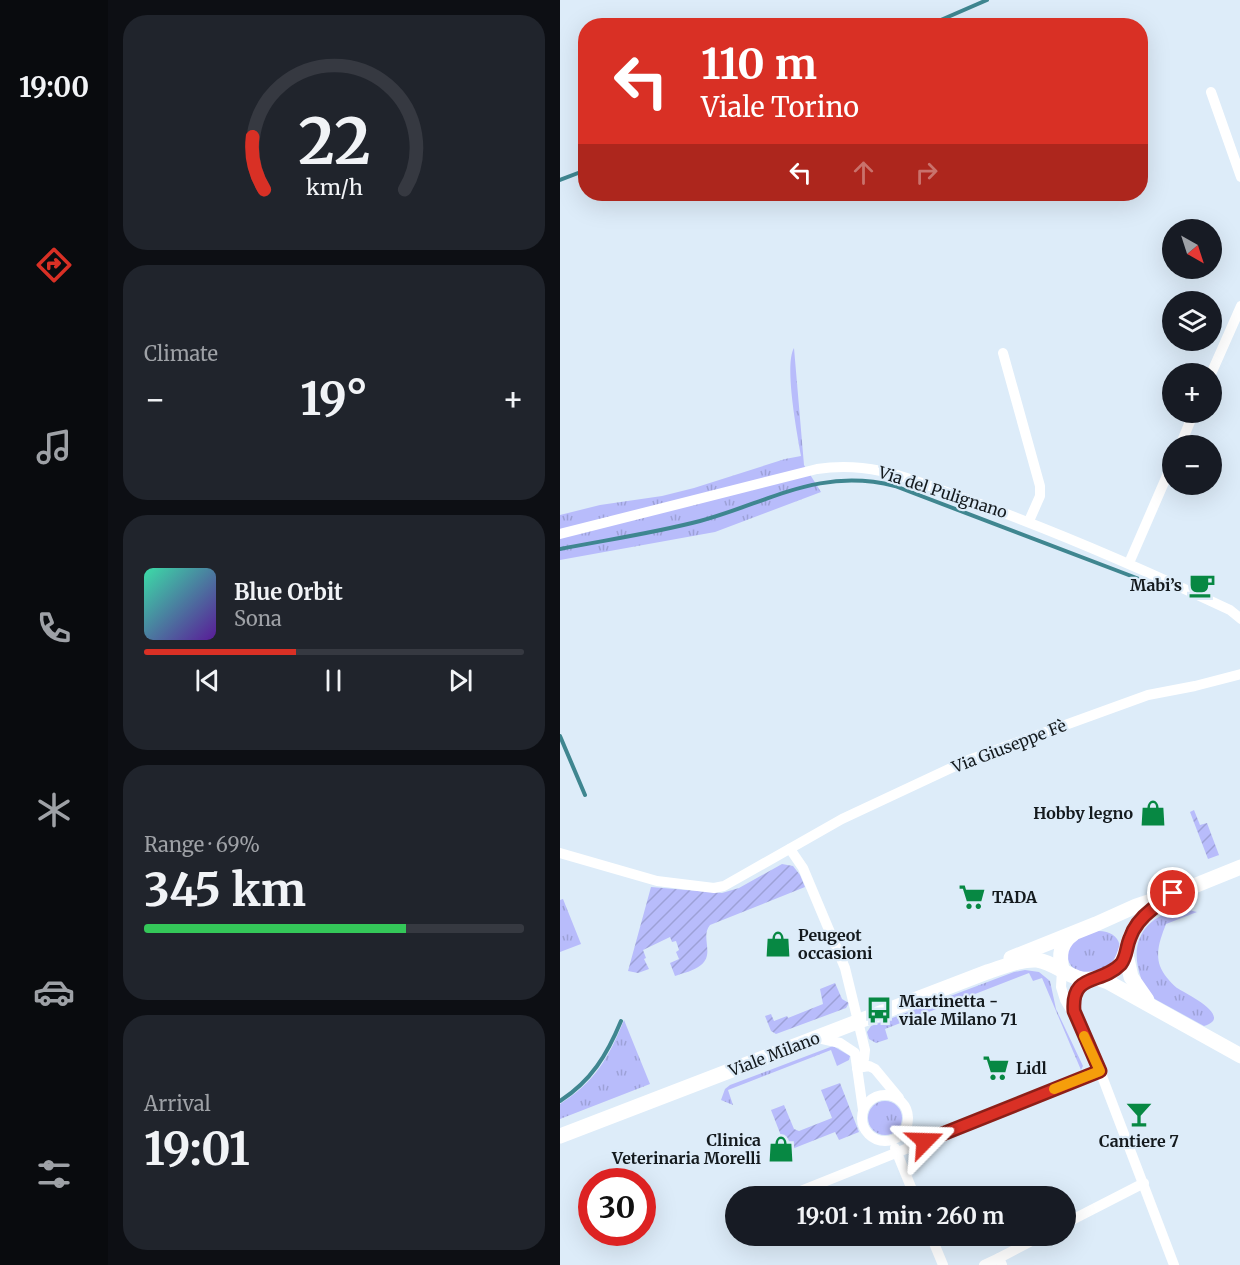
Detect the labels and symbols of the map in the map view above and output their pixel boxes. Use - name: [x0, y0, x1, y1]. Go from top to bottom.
- north arrow: [1162, 219, 1222, 279]
- street label: Via del Pulignano: [875, 461, 1010, 522]
- cafe icon: Mabi’s: [1187, 570, 1217, 600]
- place label: Mabi’s: [1130, 575, 1182, 595]
- street label: Via Giuseppe Fè: [948, 715, 1069, 777]
- shop icon: Hobby legno: [1138, 798, 1168, 828]
- place label: Hobby legno: [1033, 803, 1133, 823]
- pin: [1147, 867, 1198, 918]
- supermarket icon: TADA: [957, 882, 987, 912]
- place label: TADA: [992, 887, 1038, 907]
- place label: Peugeot occasioni: [798, 925, 873, 963]
- shop icon: Peugeot occasioni: [763, 929, 793, 959]
- place label: Martinetta - viale Milano 71: [898, 991, 1018, 1029]
- bus stop icon: Martinetta - viale Milano 71: [864, 995, 894, 1025]
- street label: Viale Milano: [725, 1027, 822, 1081]
- supermarket icon: Lidl: [981, 1053, 1011, 1083]
- place label: Lidl: [1016, 1058, 1047, 1078]
- bar icon: Cantiere 7: [1124, 1099, 1154, 1129]
- position arrow: [893, 1109, 957, 1173]
- place label: Clinica Veterinaria Morelli: [611, 1130, 762, 1168]
- place label: Cantiere 7: [1099, 1131, 1179, 1151]
- shop icon: Clinica Veterinaria Morelli: [766, 1134, 796, 1164]
- speed limit sign: 30: [578, 1168, 656, 1246]

